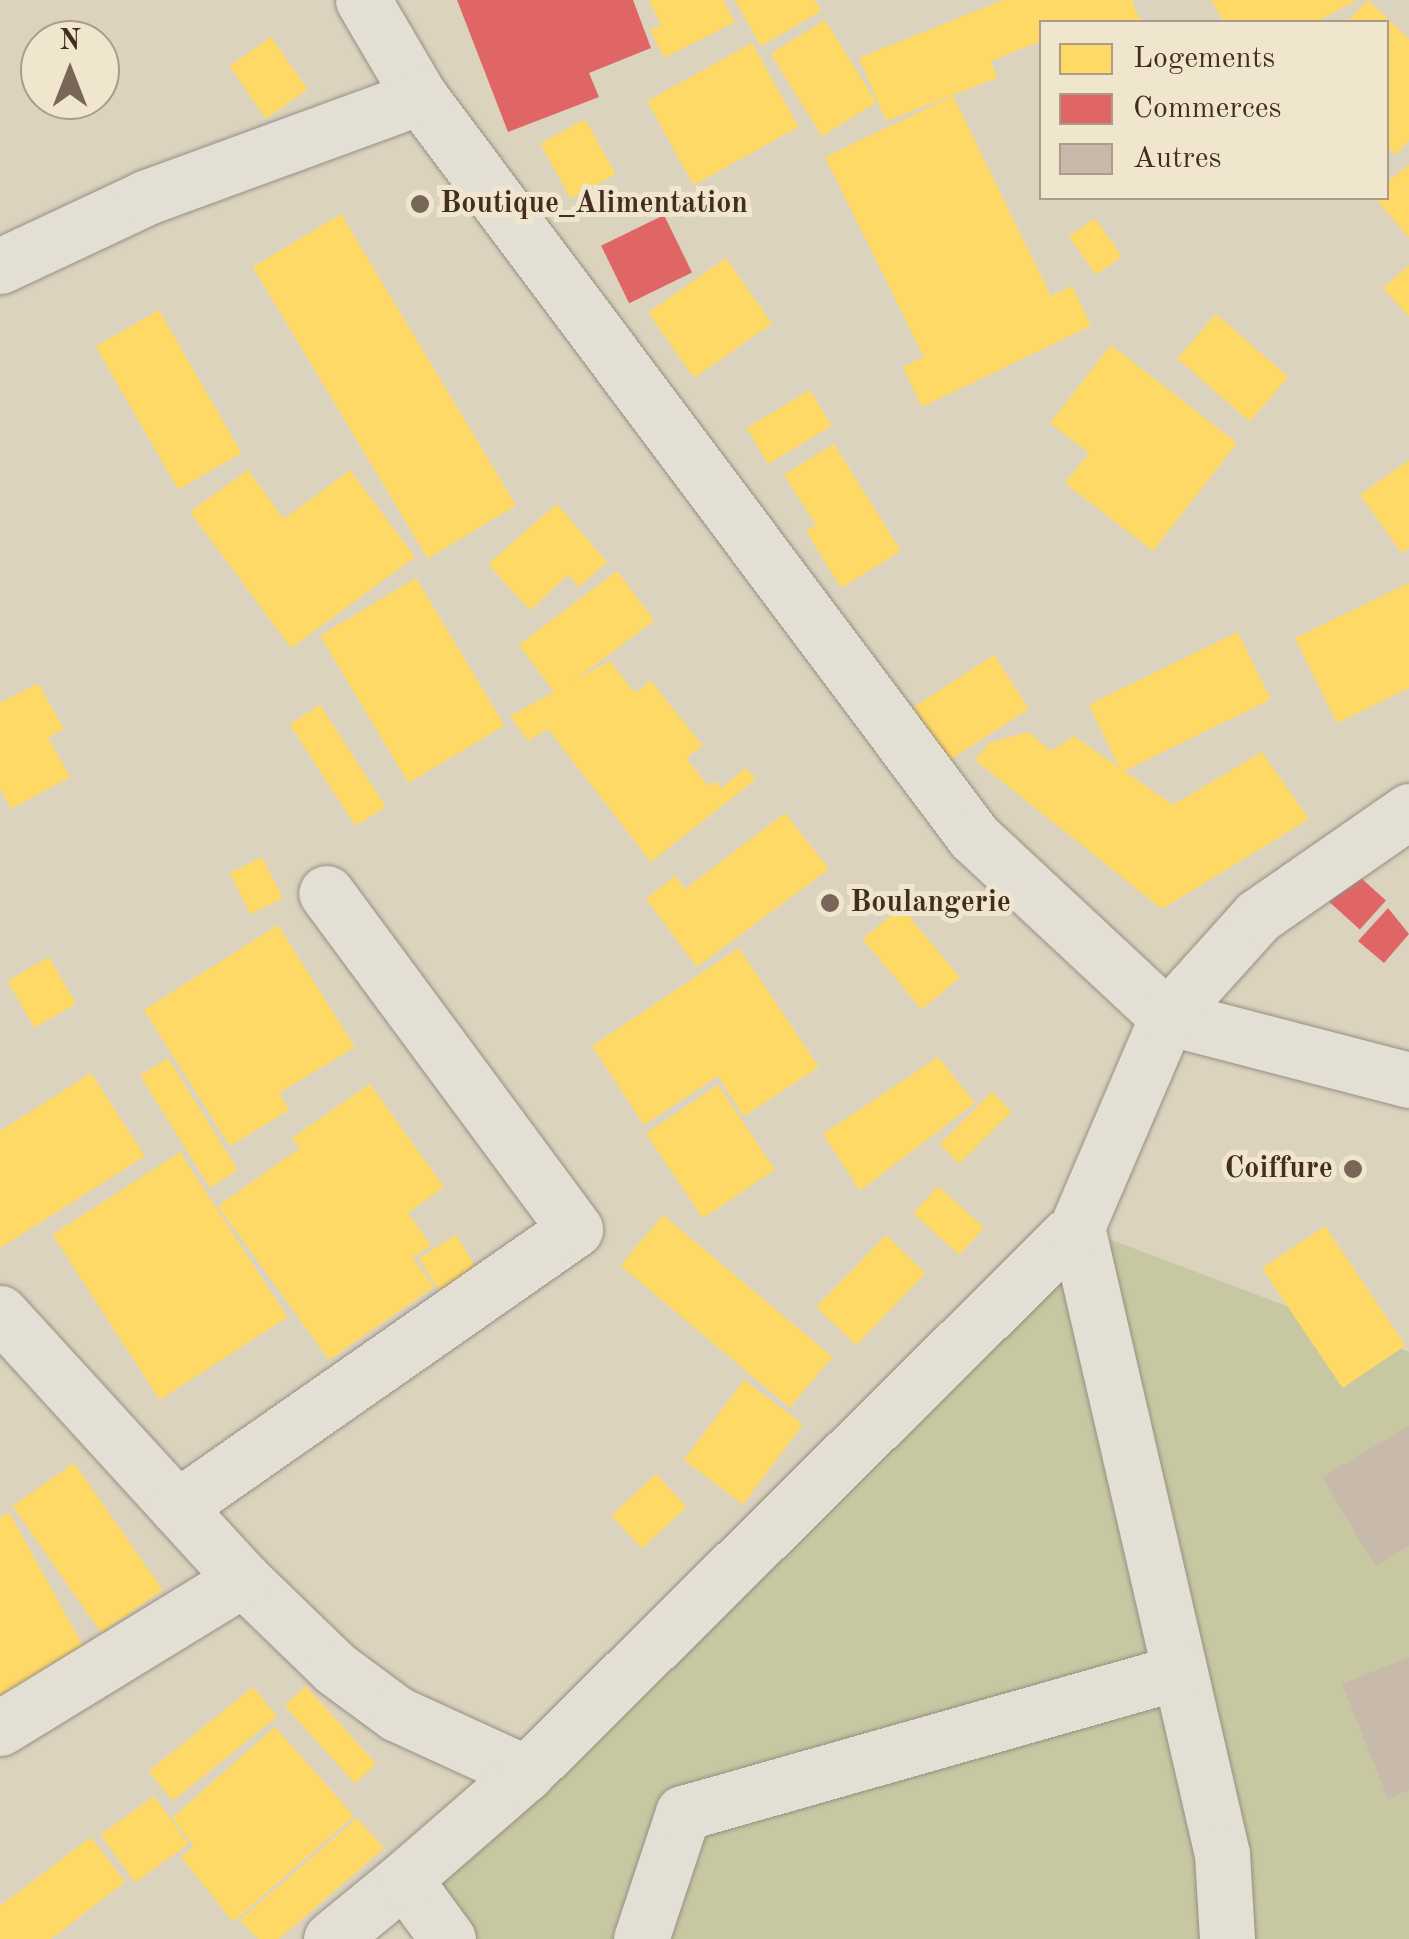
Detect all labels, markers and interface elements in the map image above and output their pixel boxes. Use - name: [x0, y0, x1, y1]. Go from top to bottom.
- north arrow: [20, 20, 120, 120]
- legend: [1039, 20, 1389, 200]
- text: N: [59, 28, 81, 56]
- text: Logements: [1133, 44, 1275, 74]
- text: Commerces: [1133, 94, 1282, 124]
- text: Autres: [1133, 144, 1222, 174]
- place label: Boutique_Alimentation: [440, 186, 748, 222]
- marker: Boutique_Alimentation: [409, 193, 431, 215]
- place label: Boulangerie: [850, 885, 1011, 921]
- marker: Boulangerie: [819, 892, 841, 914]
- place label: Coiffure: [1225, 1151, 1333, 1187]
- marker: Coiffure: [1342, 1158, 1364, 1180]

